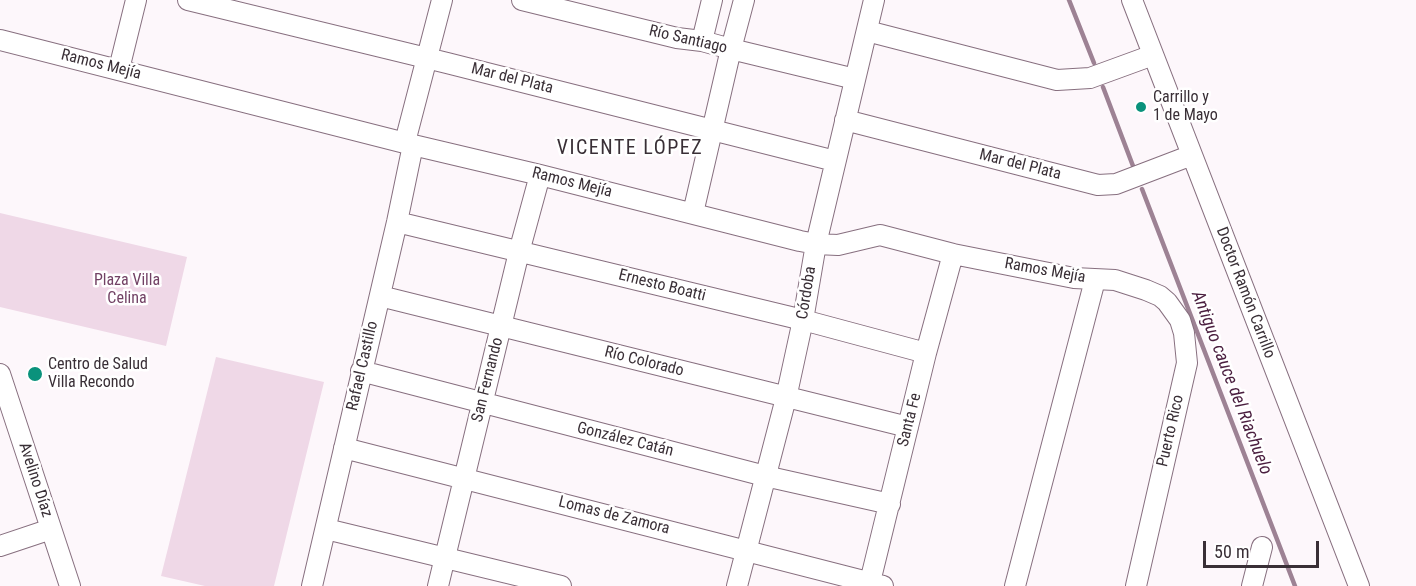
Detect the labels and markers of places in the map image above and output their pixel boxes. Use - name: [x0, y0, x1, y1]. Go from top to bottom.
- place label: Carrillo y 1 de Mayo: [1153, 88, 1218, 126]
- marker: Carrillo y 1 de Mayo: [1134, 100, 1148, 114]
- place label: Centro de Salud Villa Recondo: [48, 355, 148, 393]
- marker: Centro de Salud Villa Recondo: [26, 365, 44, 383]

